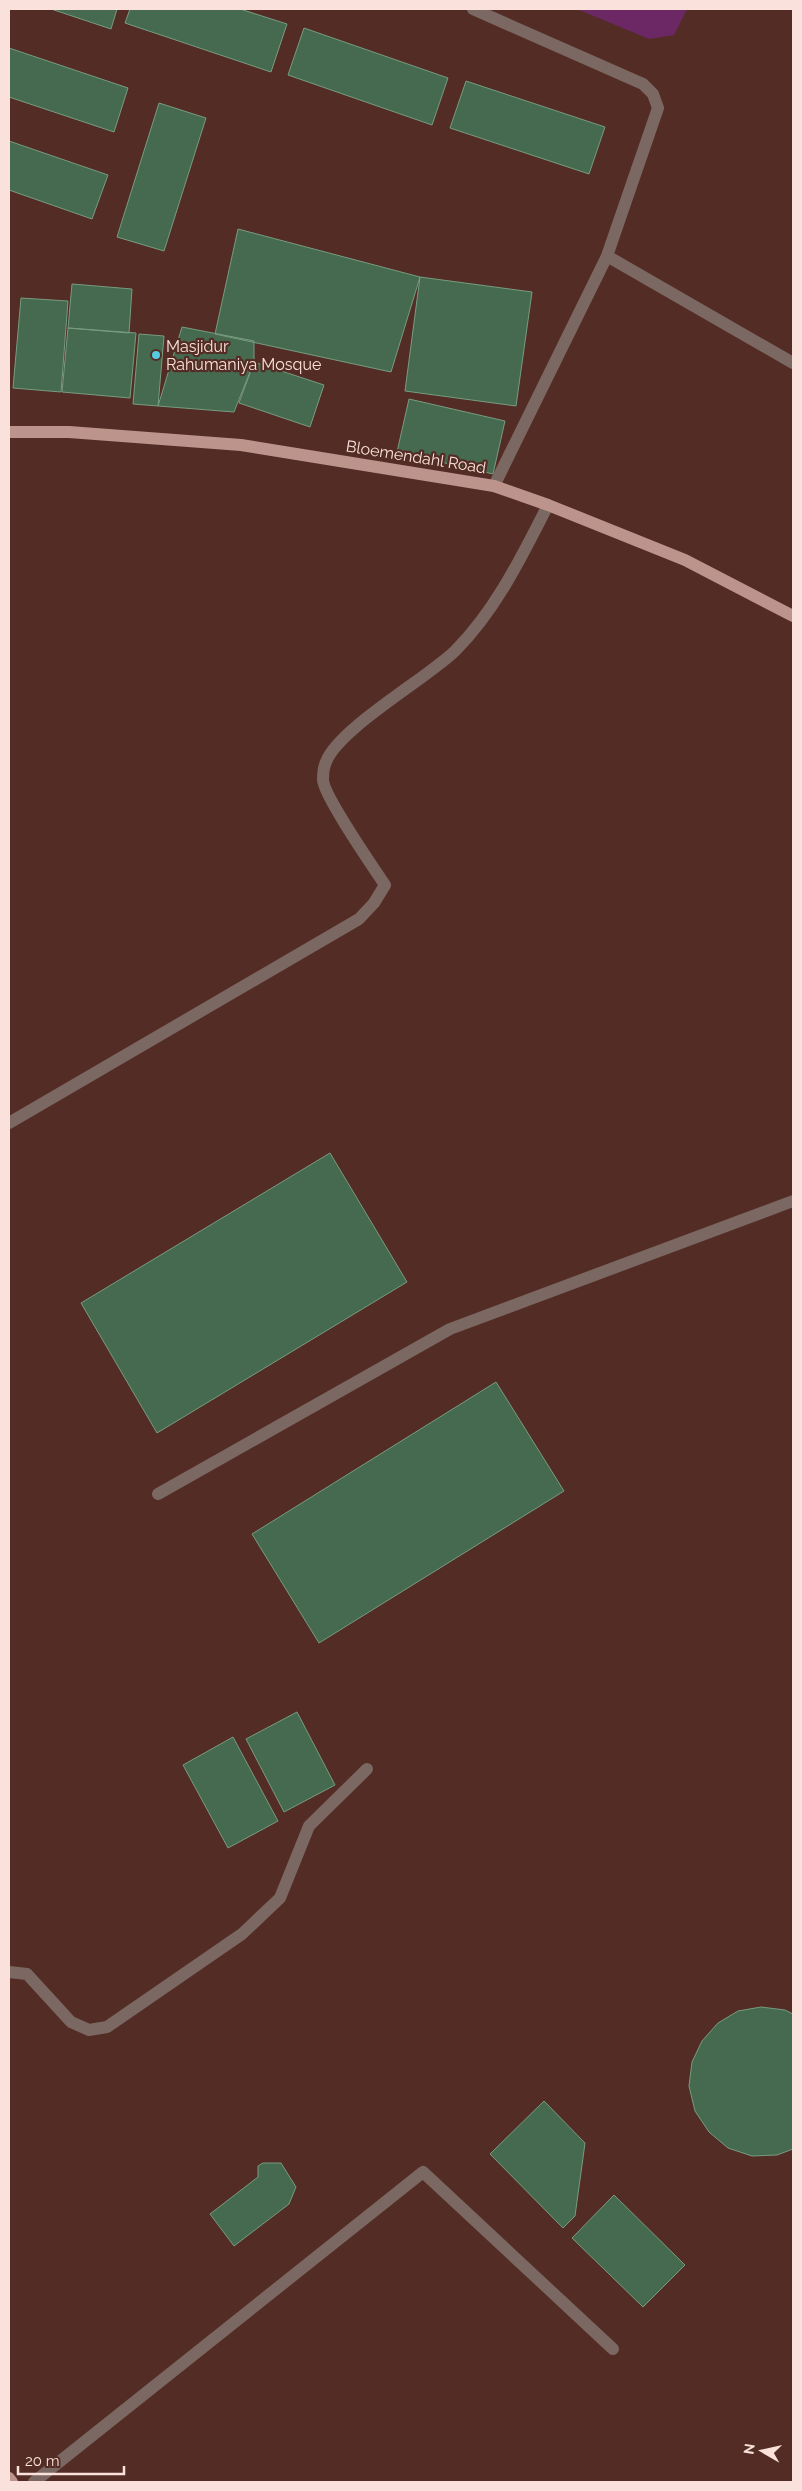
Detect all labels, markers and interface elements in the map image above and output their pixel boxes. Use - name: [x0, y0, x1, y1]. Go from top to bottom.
- place label: Masjidur Rahumaniya Mosque: [166, 337, 321, 374]
- marker: Masjidur Rahumaniya Mosque: [150, 349, 162, 361]
- street label: Bloemendahl Road: [345, 437, 487, 477]
- north arrow: [737, 2426, 787, 2476]
- text: N: [740, 2442, 758, 2455]
- scale bar: [18, 2444, 124, 2476]
- text: 20 m: [25, 2452, 60, 2470]

